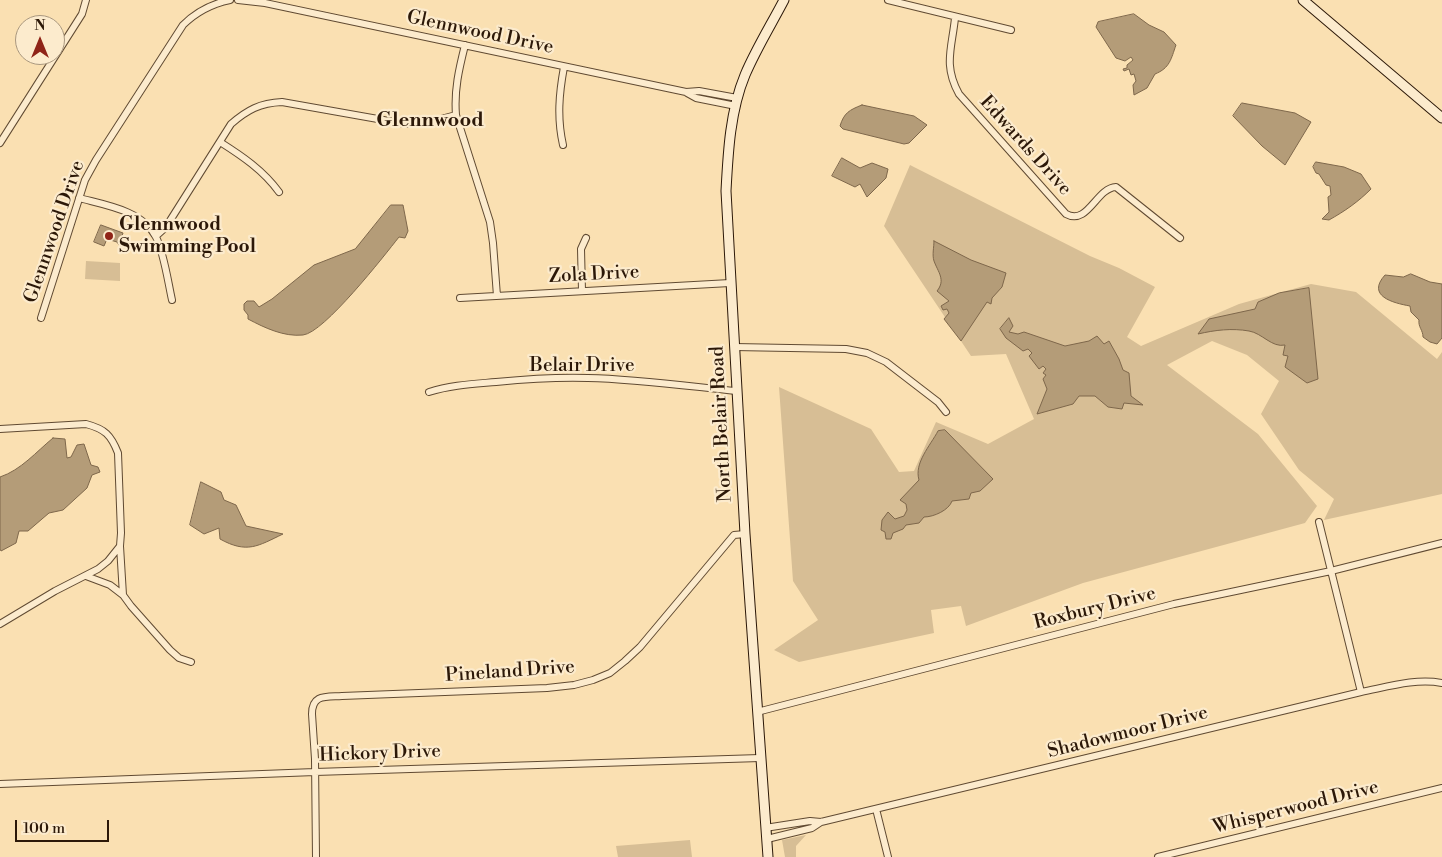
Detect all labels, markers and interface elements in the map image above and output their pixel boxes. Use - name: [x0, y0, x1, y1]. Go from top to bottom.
- street label: Glennwood Drive: [405, 6, 555, 60]
- north arrow: [15, 15, 65, 65]
- text: N: [34, 17, 46, 35]
- street label: Edwards Drive: [974, 91, 1076, 201]
- district label: Glennwood: [376, 109, 484, 133]
- street label: Glennwood Drive: [20, 158, 90, 306]
- place label: Glennwood Swimming Pool: [119, 214, 256, 258]
- marker: Glennwood Swimming Pool: [103, 230, 115, 242]
- street label: Zola Drive: [548, 261, 640, 289]
- street label: North Belair Road: [707, 345, 737, 503]
- street label: Belair Drive: [530, 355, 634, 377]
- street label: Roxbury Drive: [1032, 583, 1158, 635]
- street label: Pineland Drive: [444, 656, 576, 688]
- street label: Shadowmoor Drive: [1045, 702, 1211, 764]
- street label: Hickory Drive: [319, 740, 441, 768]
- street label: Whisperwood Drive: [1211, 776, 1381, 840]
- scale bar: [18, 810, 111, 842]
- text: 100 m: [23, 819, 65, 838]

